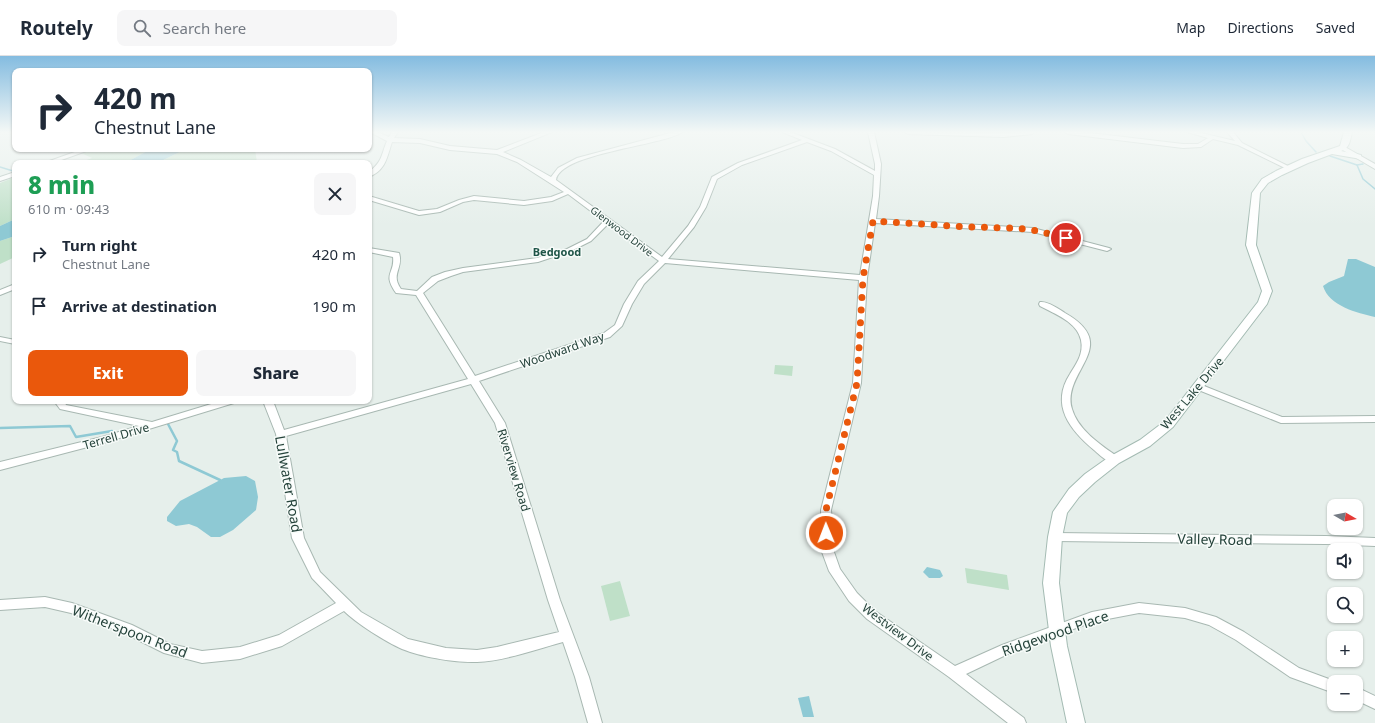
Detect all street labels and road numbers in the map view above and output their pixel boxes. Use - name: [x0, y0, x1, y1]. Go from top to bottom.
- street label: Glenwood Drive: [588, 203, 656, 259]
- street label: Woodward Way: [518, 327, 607, 372]
- street label: West Lake Drive: [1157, 353, 1228, 433]
- street label: Terrell Drive: [81, 418, 151, 454]
- street label: Riverview Road: [493, 427, 535, 513]
- street label: Lullwater Road: [271, 434, 307, 534]
- street label: Valley Road: [1177, 529, 1253, 549]
- street label: Westview Drive: [859, 599, 938, 665]
- street label: Witherspoon Road: [70, 600, 190, 662]
- street label: Ridgewood Place: [999, 606, 1111, 660]

